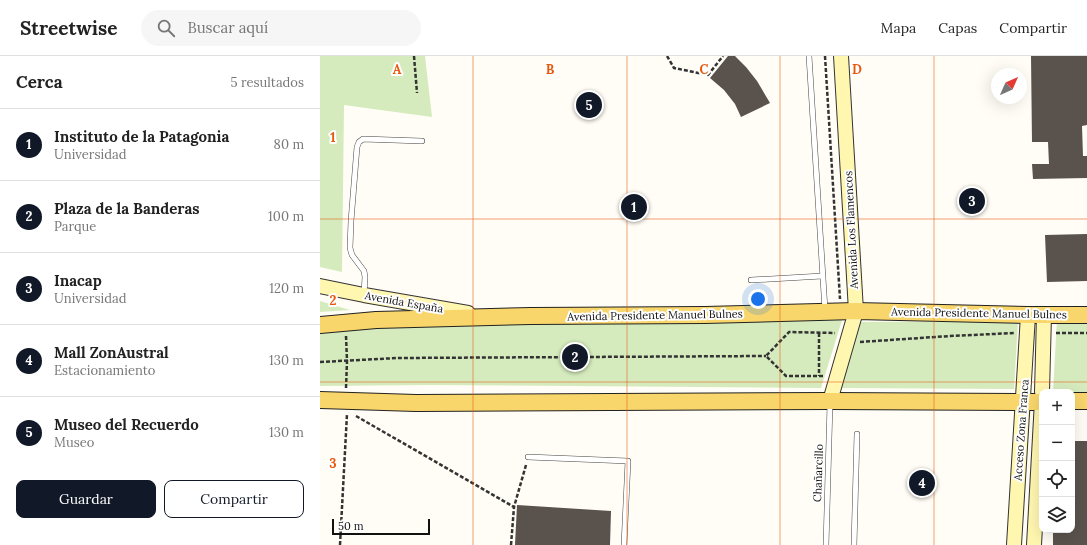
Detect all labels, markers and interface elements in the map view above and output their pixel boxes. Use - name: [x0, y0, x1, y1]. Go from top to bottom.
- search box: [141, 10, 421, 46]
- text: Streetwise: [20, 16, 117, 40]
- icon: search: [155, 17, 177, 39]
- text: Buscar aquí: [187, 18, 268, 37]
- text: Mapa: [881, 19, 916, 37]
- text: Capas: [938, 19, 977, 37]
- text: Compartir: [999, 19, 1067, 37]
- text: A: [393, 61, 402, 78]
- text: B: [546, 61, 555, 78]
- text: C: [700, 61, 709, 78]
- text: D: [852, 61, 862, 78]
- north arrow: [991, 68, 1027, 104]
- text: Cerca: [16, 71, 63, 93]
- text: 5 resultados: [230, 74, 304, 91]
- pin: 5: [576, 90, 602, 120]
- text: Instituto de la Patagonia: [54, 127, 229, 146]
- text: 1: [330, 129, 336, 146]
- text: 1: [26, 136, 32, 153]
- text: 80 m: [274, 136, 304, 153]
- text: Universidad: [54, 146, 126, 163]
- street label: Avenida Los Flamencos: [841, 171, 861, 290]
- pin: 3: [959, 186, 985, 216]
- pin: 1: [621, 192, 647, 222]
- text: Plaza de la Banderas: [54, 199, 200, 218]
- text: 2: [26, 208, 32, 225]
- text: 100 m: [268, 208, 304, 225]
- text: Parque: [54, 218, 96, 235]
- text: Inacap: [54, 271, 102, 290]
- text: 3: [25, 280, 33, 297]
- text: 120 m: [269, 280, 304, 297]
- street label: Avenida España: [363, 288, 445, 316]
- your location: [748, 289, 768, 309]
- text: Universidad: [54, 290, 126, 307]
- text: 2: [330, 292, 337, 309]
- street label: Avenida Presidente Manuel Bulnes: [890, 304, 1067, 322]
- street label: Avenida Presidente Manuel Bulnes: [566, 306, 743, 324]
- pin: 2: [562, 342, 588, 372]
- text: Mall ZonAustral: [54, 343, 169, 362]
- text: 4: [25, 352, 33, 369]
- text: 130 m: [269, 352, 304, 369]
- text: Estacionamiento: [54, 362, 155, 379]
- street label: Acceso Zona Franca: [1010, 378, 1032, 482]
- map controls: [1039, 389, 1075, 533]
- button: +: [1039, 389, 1075, 425]
- text: Museo del Recuerdo: [54, 415, 199, 434]
- text: 5: [25, 424, 33, 441]
- text: 130 m: [269, 424, 304, 441]
- button: −: [1039, 425, 1075, 461]
- text: Museo: [54, 434, 94, 451]
- street label: Chañarcillo: [810, 444, 826, 502]
- text: 3: [329, 455, 337, 472]
- button: locate: [1039, 461, 1075, 497]
- pin: 4: [909, 468, 935, 498]
- button: Guardar: [16, 480, 156, 518]
- button: Compartir: [164, 480, 304, 518]
- button: layers: [1039, 497, 1075, 533]
- scale bar: [332, 517, 430, 536]
- text: 50 m: [338, 519, 364, 533]

